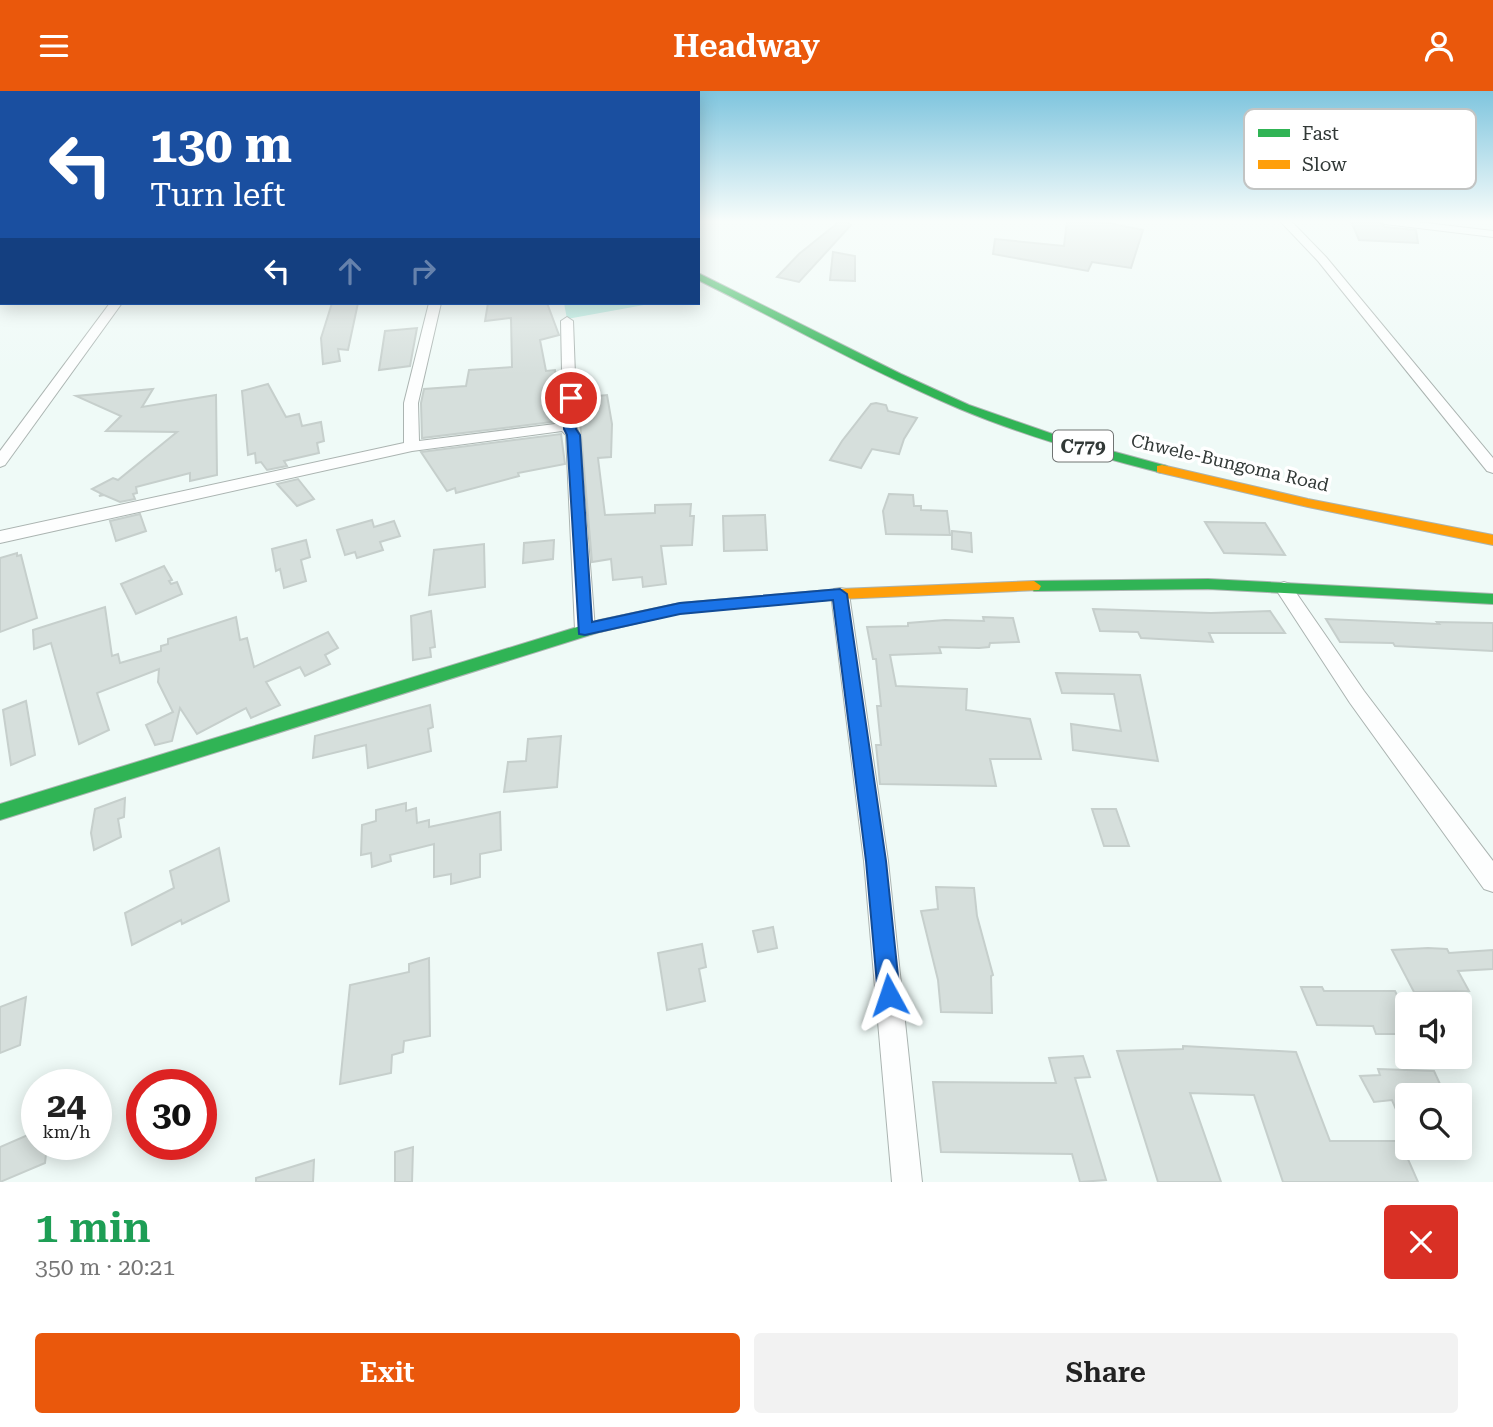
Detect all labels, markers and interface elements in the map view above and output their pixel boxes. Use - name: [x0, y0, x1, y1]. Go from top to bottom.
- icon: menu: [35, 27, 73, 65]
- text: Headway: [673, 27, 820, 65]
- icon: person: [1420, 27, 1458, 65]
- legend: [1244, 109, 1476, 189]
- text: 130 m: [150, 117, 292, 174]
- icon: left: [35, 119, 126, 210]
- text: Fast: [1302, 122, 1339, 145]
- text: Slow: [1302, 153, 1347, 176]
- text: Turn left: [150, 176, 285, 214]
- icon: left: [258, 252, 296, 290]
- icon: ahead: [331, 252, 369, 290]
- icon: right: [404, 252, 442, 290]
- pin: [541, 368, 601, 428]
- icon: arrive: [552, 379, 590, 417]
- street label: Chwele-Bungoma Road: [1129, 430, 1332, 496]
- road number: C779: [1053, 431, 1113, 461]
- position arrow: [852, 958, 926, 1032]
- map controls: [1395, 992, 1472, 1160]
- button: sound: [1395, 992, 1472, 1069]
- speed limit sign: 30: [126, 1069, 217, 1160]
- button: search: [1395, 1083, 1472, 1160]
- text: 24: [47, 1085, 86, 1126]
- text: km/h: [42, 1121, 91, 1142]
- text: 1 min: [35, 1203, 151, 1252]
- button: close: [1384, 1205, 1458, 1279]
- text: 350 m · 20:21: [35, 1254, 175, 1281]
- button: Exit: [35, 1333, 740, 1413]
- button: Share: [754, 1333, 1458, 1413]

